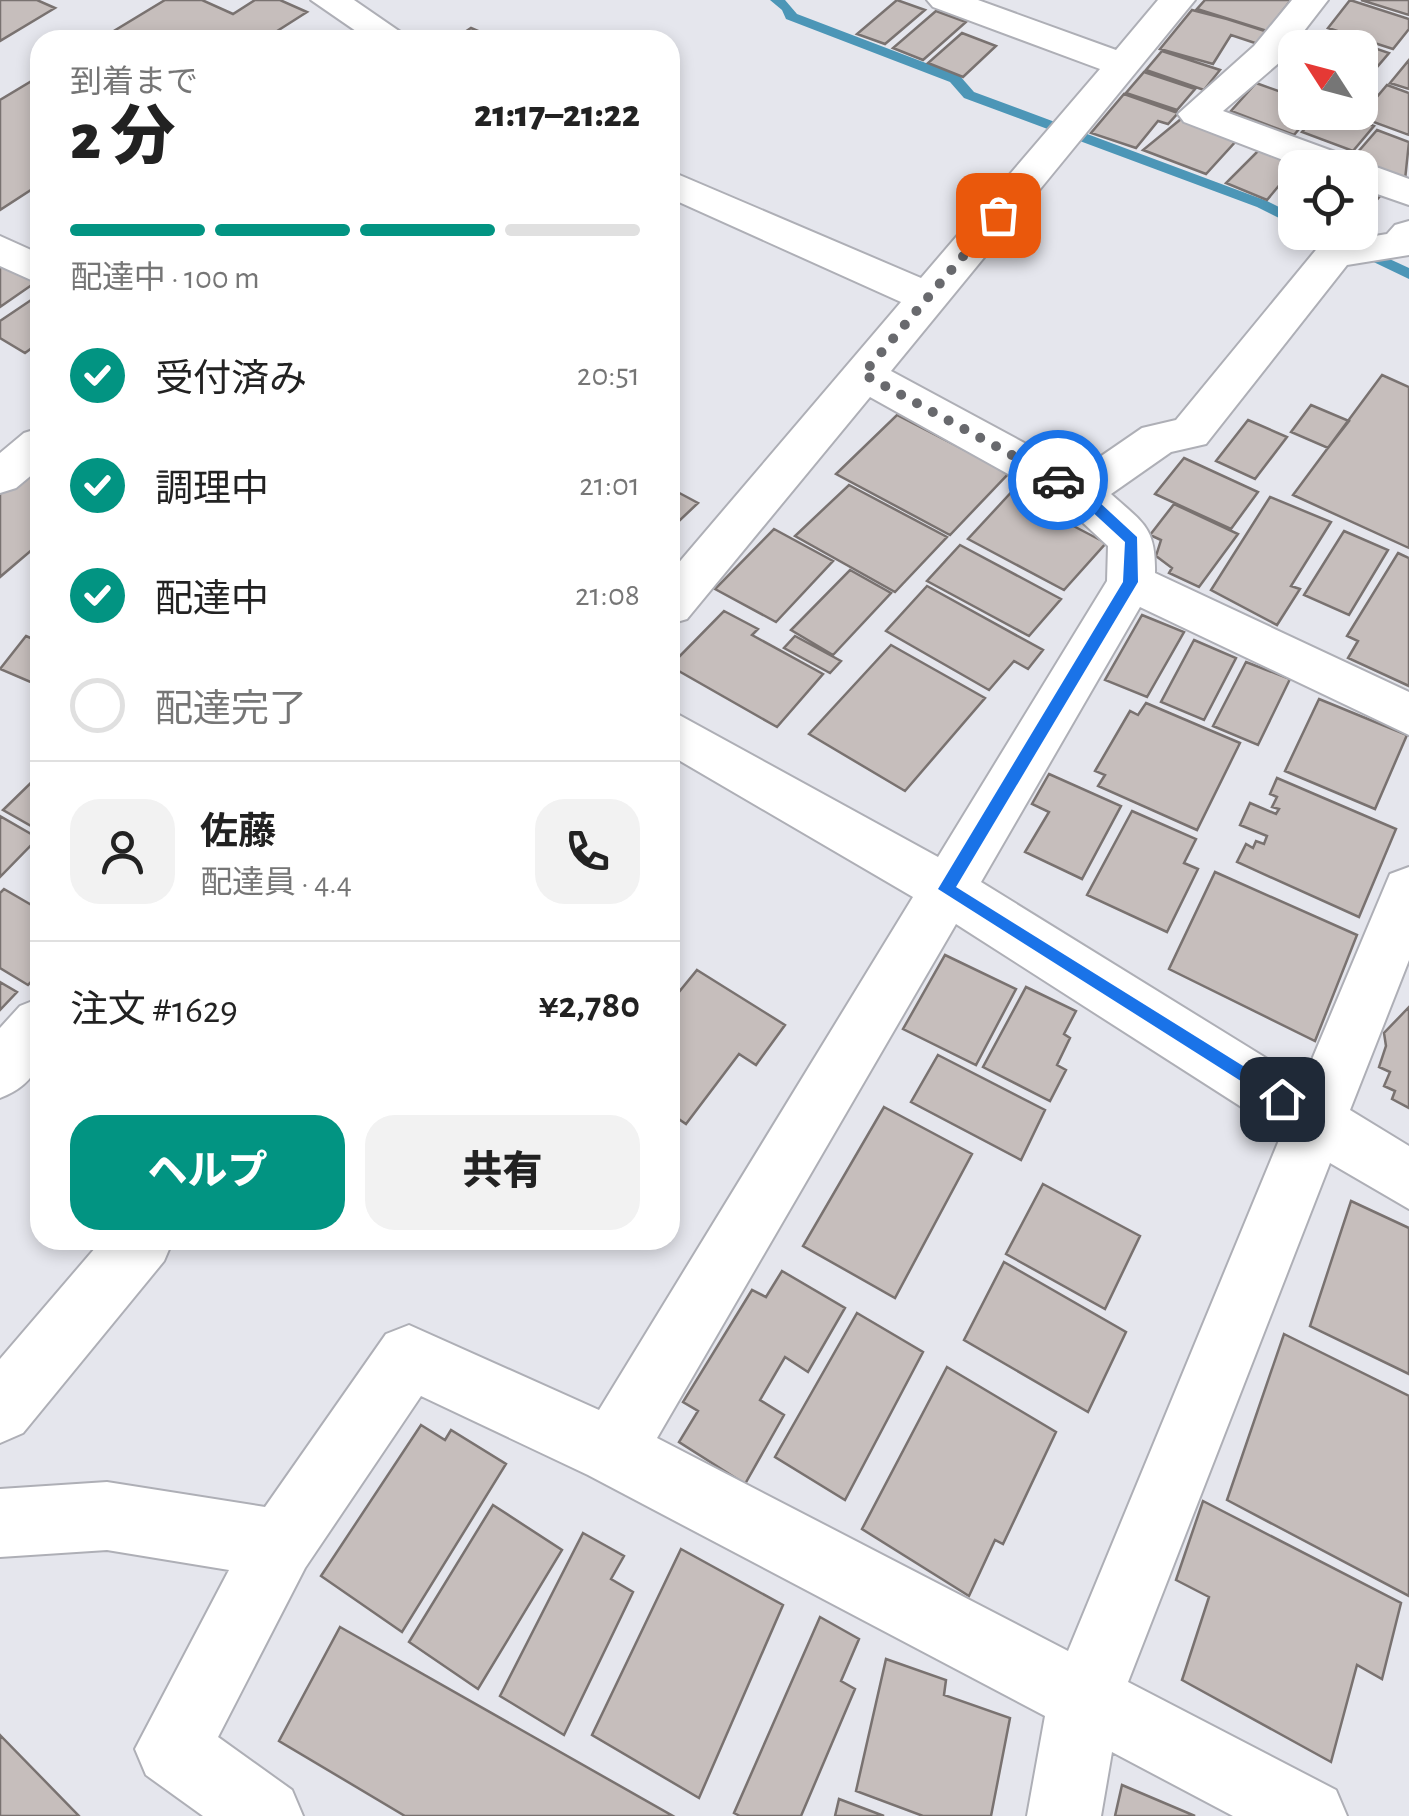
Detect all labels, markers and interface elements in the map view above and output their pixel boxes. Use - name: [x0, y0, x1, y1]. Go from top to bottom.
- north arrow: [1278, 30, 1378, 130]
- map controls: [1278, 30, 1378, 250]
- text: 到着まで: [70, 66, 198, 98]
- text: 21:17–21:22: [474, 96, 640, 134]
- text: 2 分: [70, 106, 176, 171]
- button: locate: [1278, 150, 1378, 250]
- pin: [956, 173, 1041, 258]
- icon: bag: [971, 188, 1026, 243]
- text: 配達中 · 100 m: [70, 262, 260, 294]
- icon: check: [70, 348, 125, 403]
- text: 20:51: [577, 359, 640, 391]
- text: 受付済み: [155, 361, 307, 399]
- courier: [1008, 430, 1108, 530]
- icon: car: [1031, 453, 1086, 508]
- icon: check: [70, 458, 125, 513]
- text: 21:01: [579, 469, 640, 501]
- text: 調理中: [155, 471, 269, 509]
- icon: check: [70, 568, 125, 623]
- text: 21:08: [575, 579, 640, 611]
- text: 配達中: [155, 581, 269, 619]
- text: 配達完了: [155, 691, 307, 729]
- button: person: [70, 799, 175, 904]
- button: phone: [535, 799, 640, 904]
- text: 佐藤: [200, 814, 276, 852]
- text: 配達員 · 4.4: [200, 867, 352, 899]
- text: ¥2,780: [538, 987, 640, 1025]
- text: 注文 #1629: [70, 992, 238, 1030]
- pin: [1240, 1057, 1325, 1142]
- icon: home: [1255, 1072, 1310, 1127]
- button: ヘルプ: [70, 1115, 345, 1230]
- button: 共有: [365, 1115, 640, 1230]

